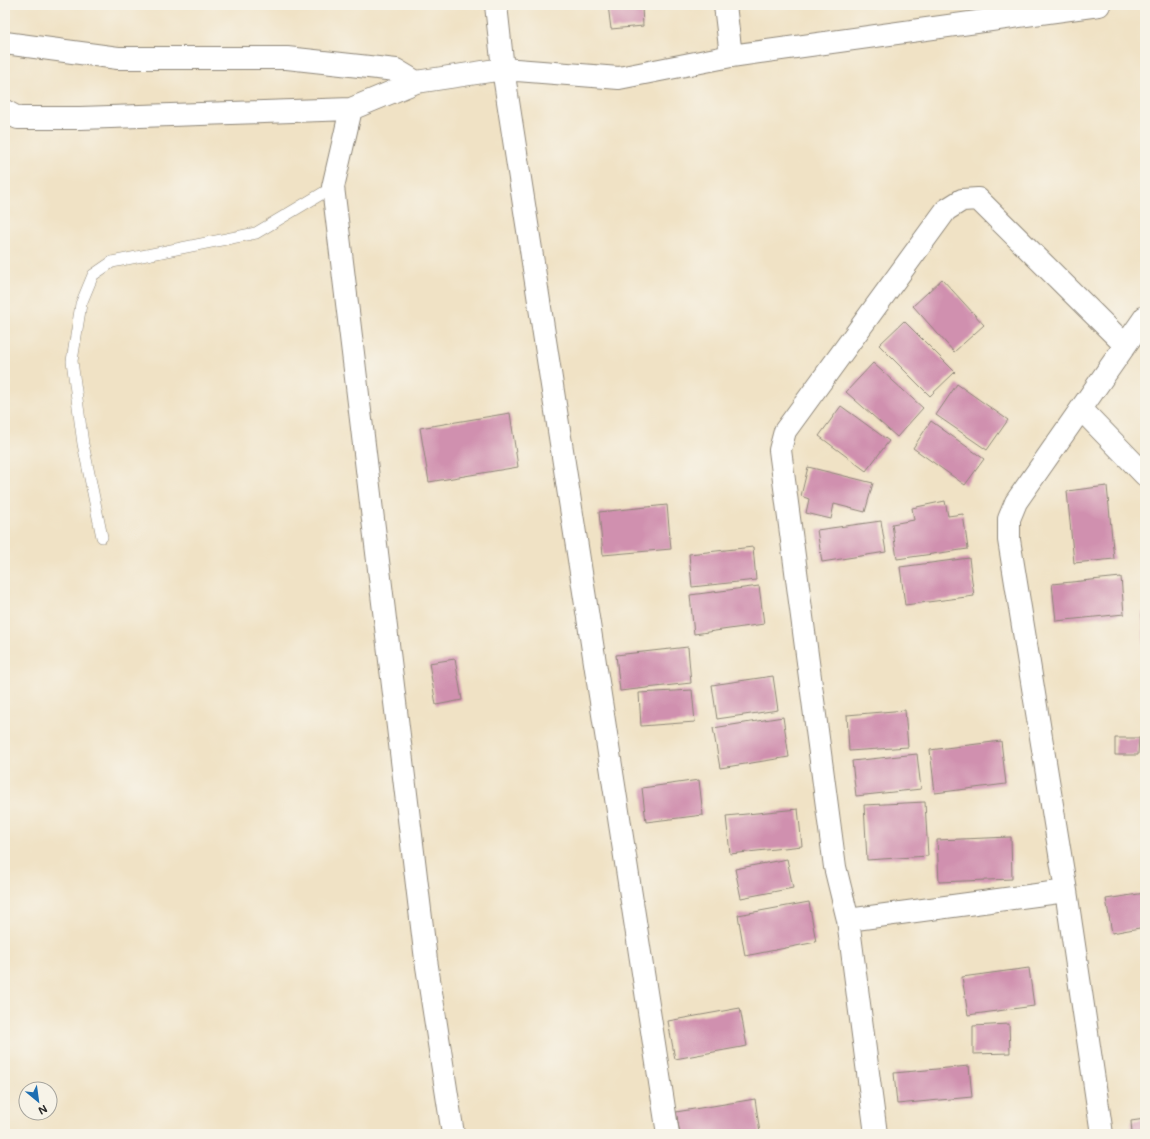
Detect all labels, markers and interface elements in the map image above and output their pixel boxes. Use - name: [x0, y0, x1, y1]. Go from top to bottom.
- north arrow: [18, 1081, 58, 1121]
- text: N: [36, 1102, 50, 1119]

